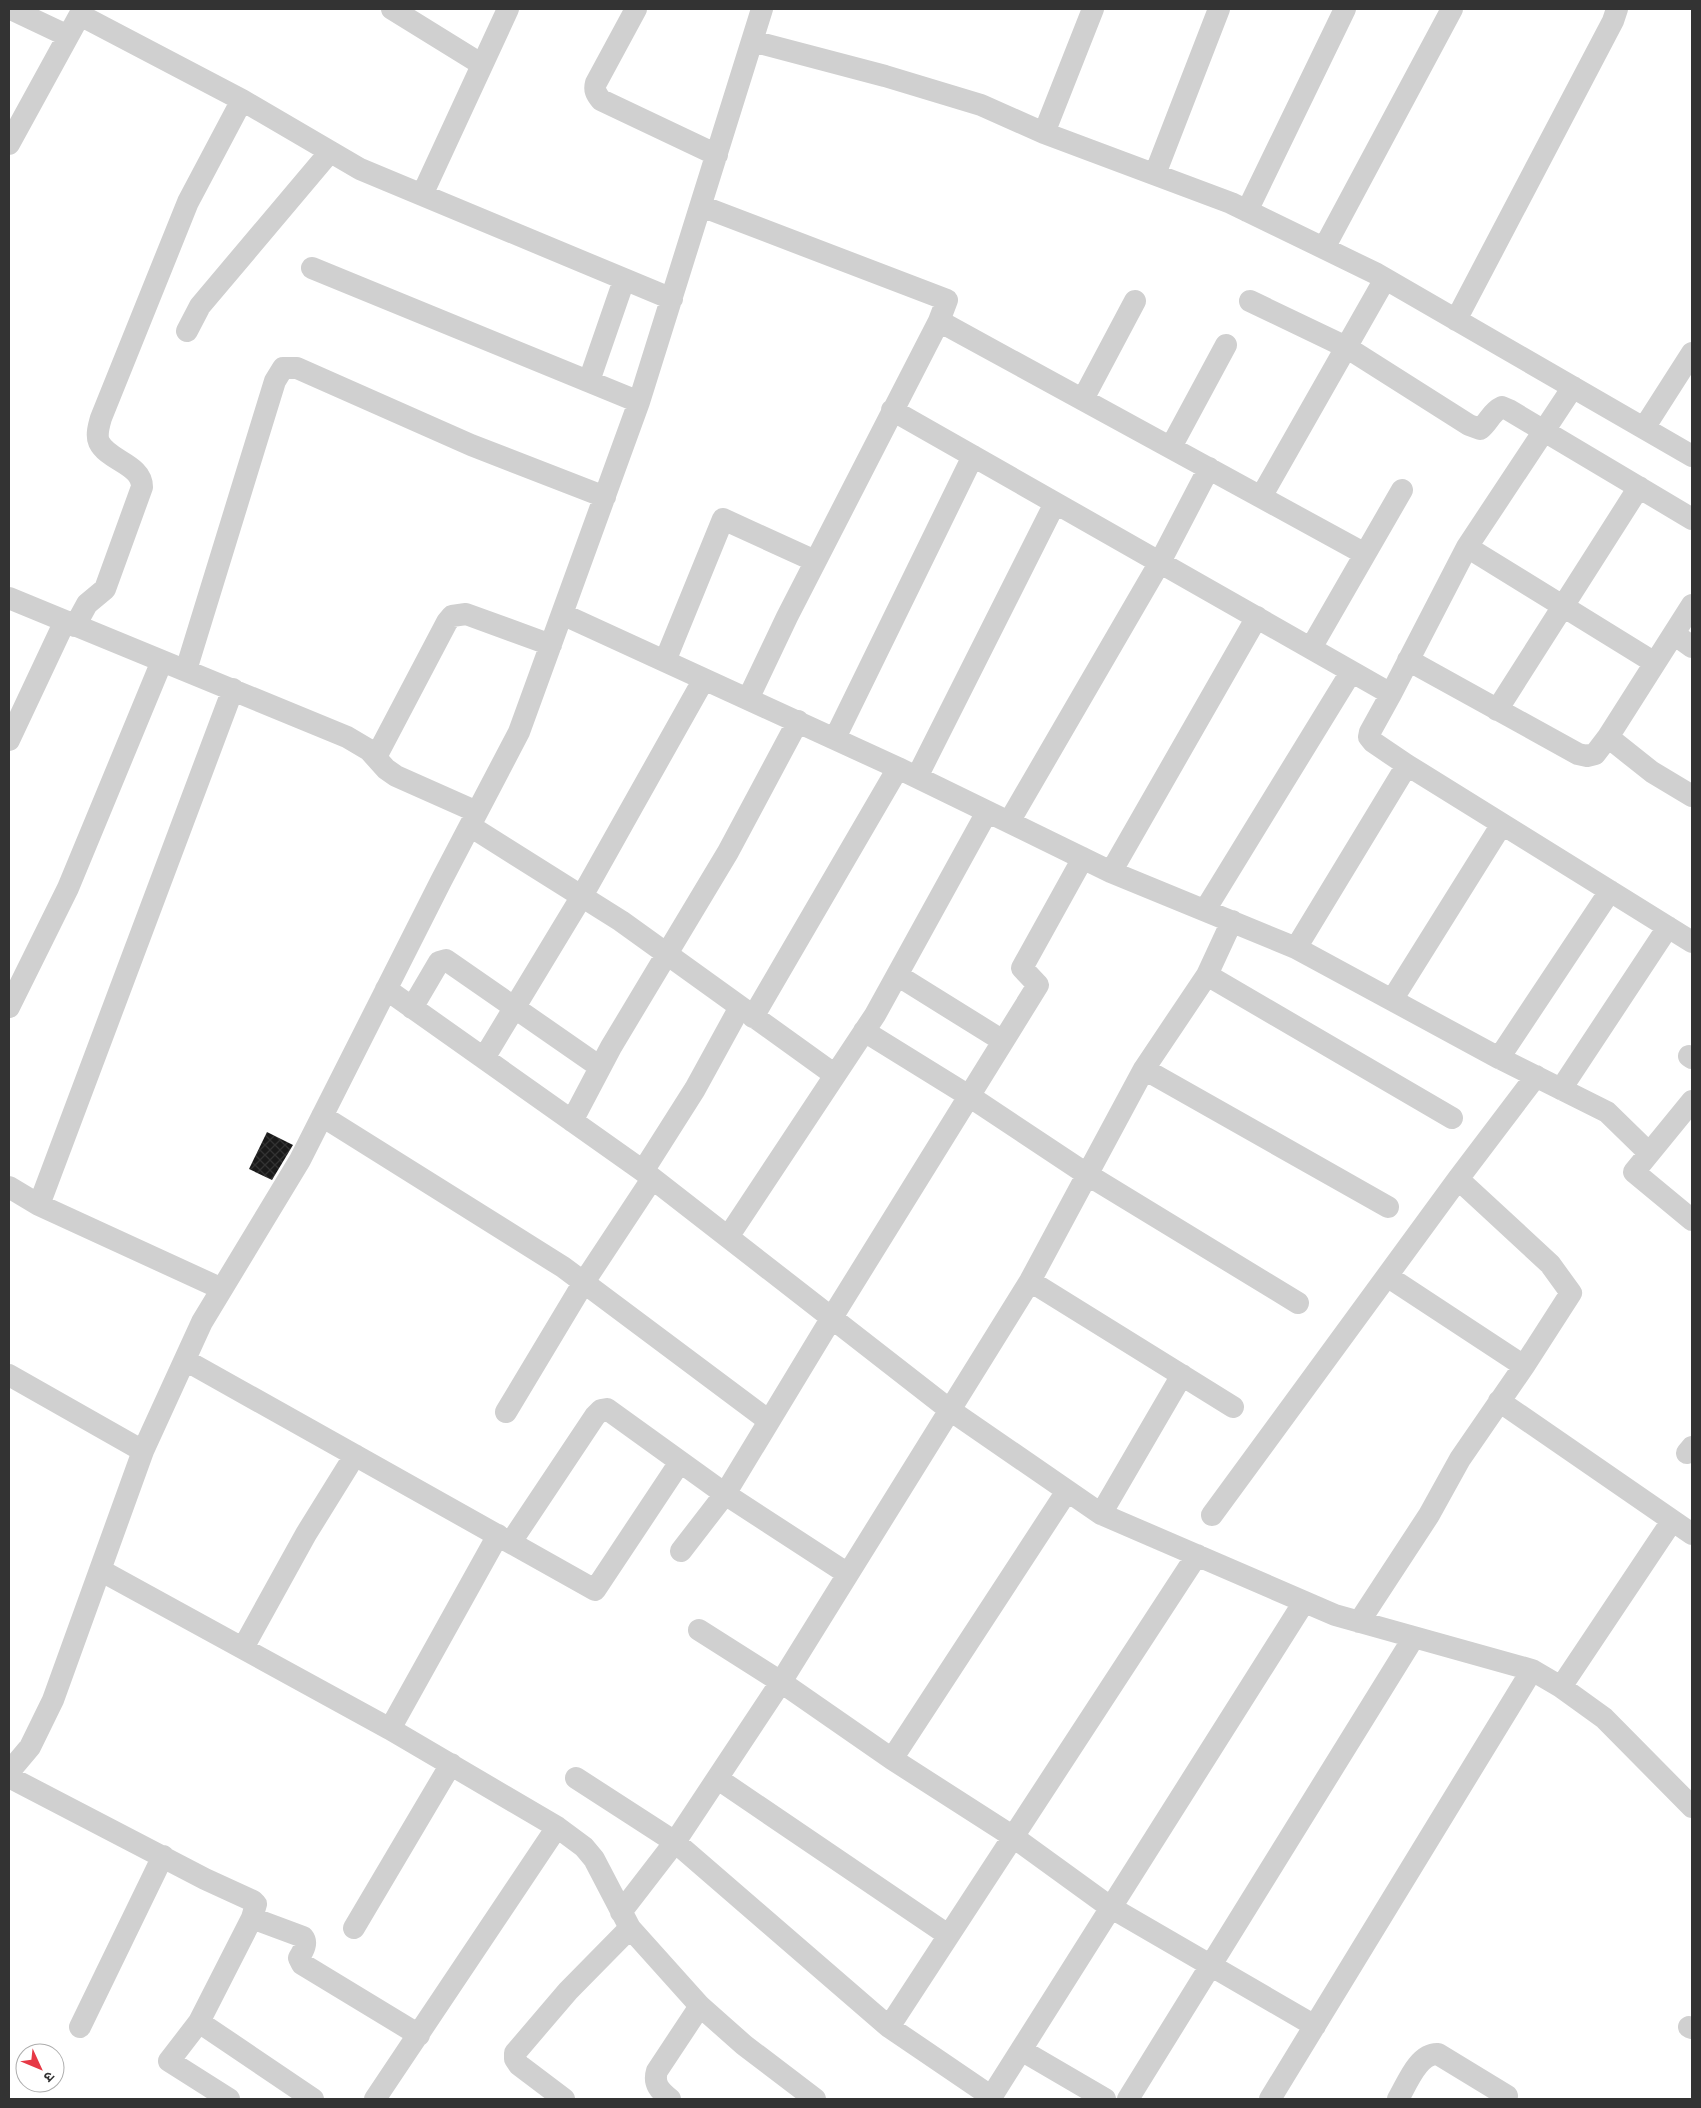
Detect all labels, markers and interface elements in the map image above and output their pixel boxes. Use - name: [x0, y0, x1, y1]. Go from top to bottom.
- north arrow: [15, 2043, 65, 2093]
- text: उ: [40, 2069, 59, 2087]

